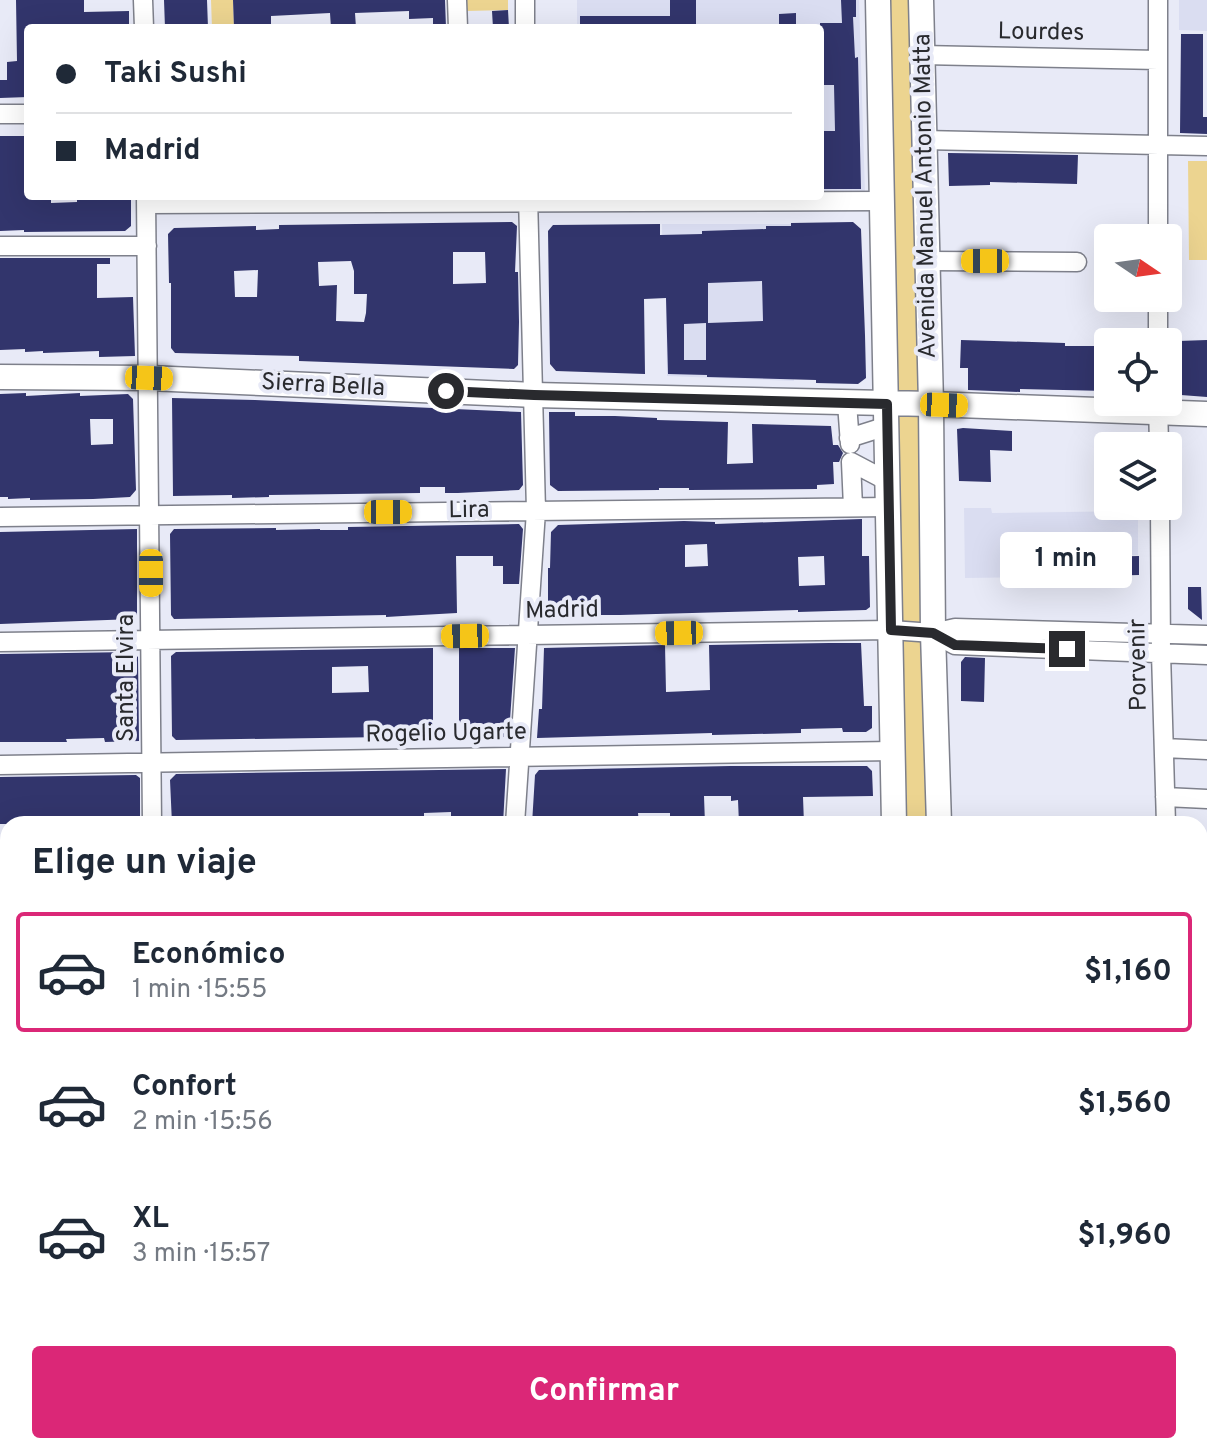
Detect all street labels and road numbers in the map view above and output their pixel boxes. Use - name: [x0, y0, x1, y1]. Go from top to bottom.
- street label: Lourdes: [997, 17, 1085, 49]
- street label: Avenida Manuel Antonio Matta: [908, 33, 944, 359]
- street label: Sierra Bella: [260, 368, 386, 404]
- street label: Lira: [448, 496, 490, 526]
- street label: Madrid: [525, 595, 599, 627]
- street label: Santa Elvira: [112, 614, 142, 742]
- street label: Porvenir: [1123, 619, 1155, 711]
- street label: Rogelio Ugarte: [365, 718, 527, 750]

